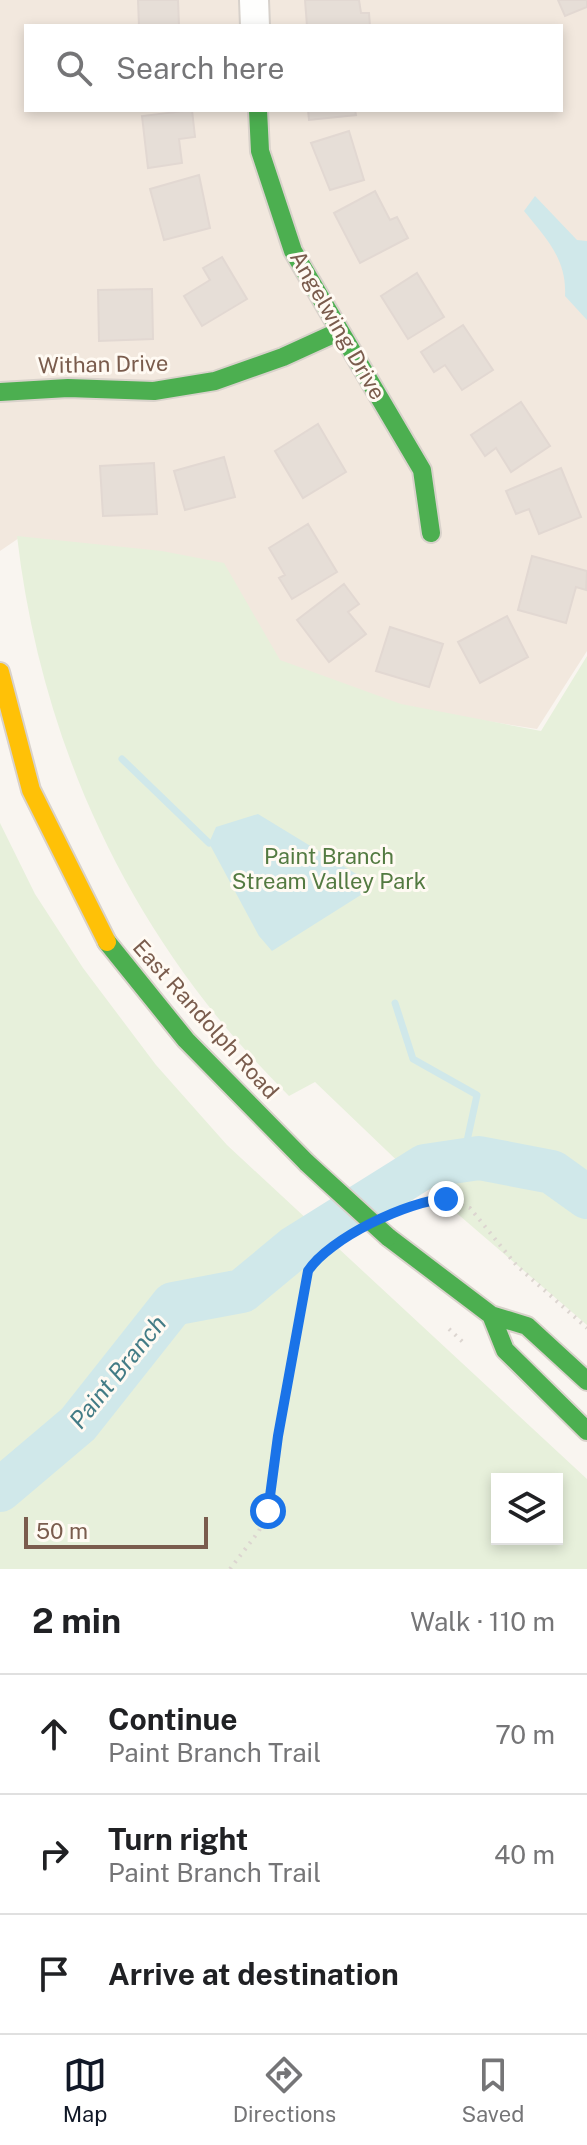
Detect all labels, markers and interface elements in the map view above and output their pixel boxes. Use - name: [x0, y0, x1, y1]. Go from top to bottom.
- search box: [24, 24, 563, 112]
- icon: search: [52, 46, 96, 90]
- text: Search here: [116, 50, 284, 86]
- street label: Angelwing Drive: [285, 246, 391, 404]
- street label: Withan Drive: [38, 350, 168, 378]
- park label: Paint Branch Stream Valley Park: [232, 843, 426, 894]
- street label: East Randolph Road: [128, 934, 284, 1104]
- route end: [428, 1181, 464, 1217]
- water label: Paint Branch: [63, 1309, 171, 1434]
- map controls: [491, 1473, 563, 1545]
- button: layers: [491, 1473, 563, 1545]
- route start: [250, 1493, 286, 1529]
- scale bar: [24, 1513, 208, 1549]
- text: 50 m: [36, 1518, 88, 1544]
- text: 2 min: [32, 1601, 121, 1641]
- text: Walk · 110 m: [410, 1606, 555, 1637]
- text: Continue: [108, 1701, 238, 1737]
- icon: ahead: [32, 1712, 76, 1756]
- text: 70 m: [495, 1719, 555, 1750]
- text: Paint Branch Trail: [108, 1737, 321, 1768]
- text: Turn right: [108, 1821, 248, 1857]
- icon: right: [32, 1832, 76, 1876]
- text: 40 m: [494, 1839, 555, 1870]
- text: Paint Branch Trail: [108, 1857, 321, 1888]
- icon: arrive: [32, 1952, 76, 1996]
- text: Arrive at destination: [108, 1956, 399, 1992]
- tab: Map: [63, 2053, 107, 2127]
- tab: Directions: [233, 2053, 336, 2127]
- tab: Saved: [461, 2053, 524, 2127]

